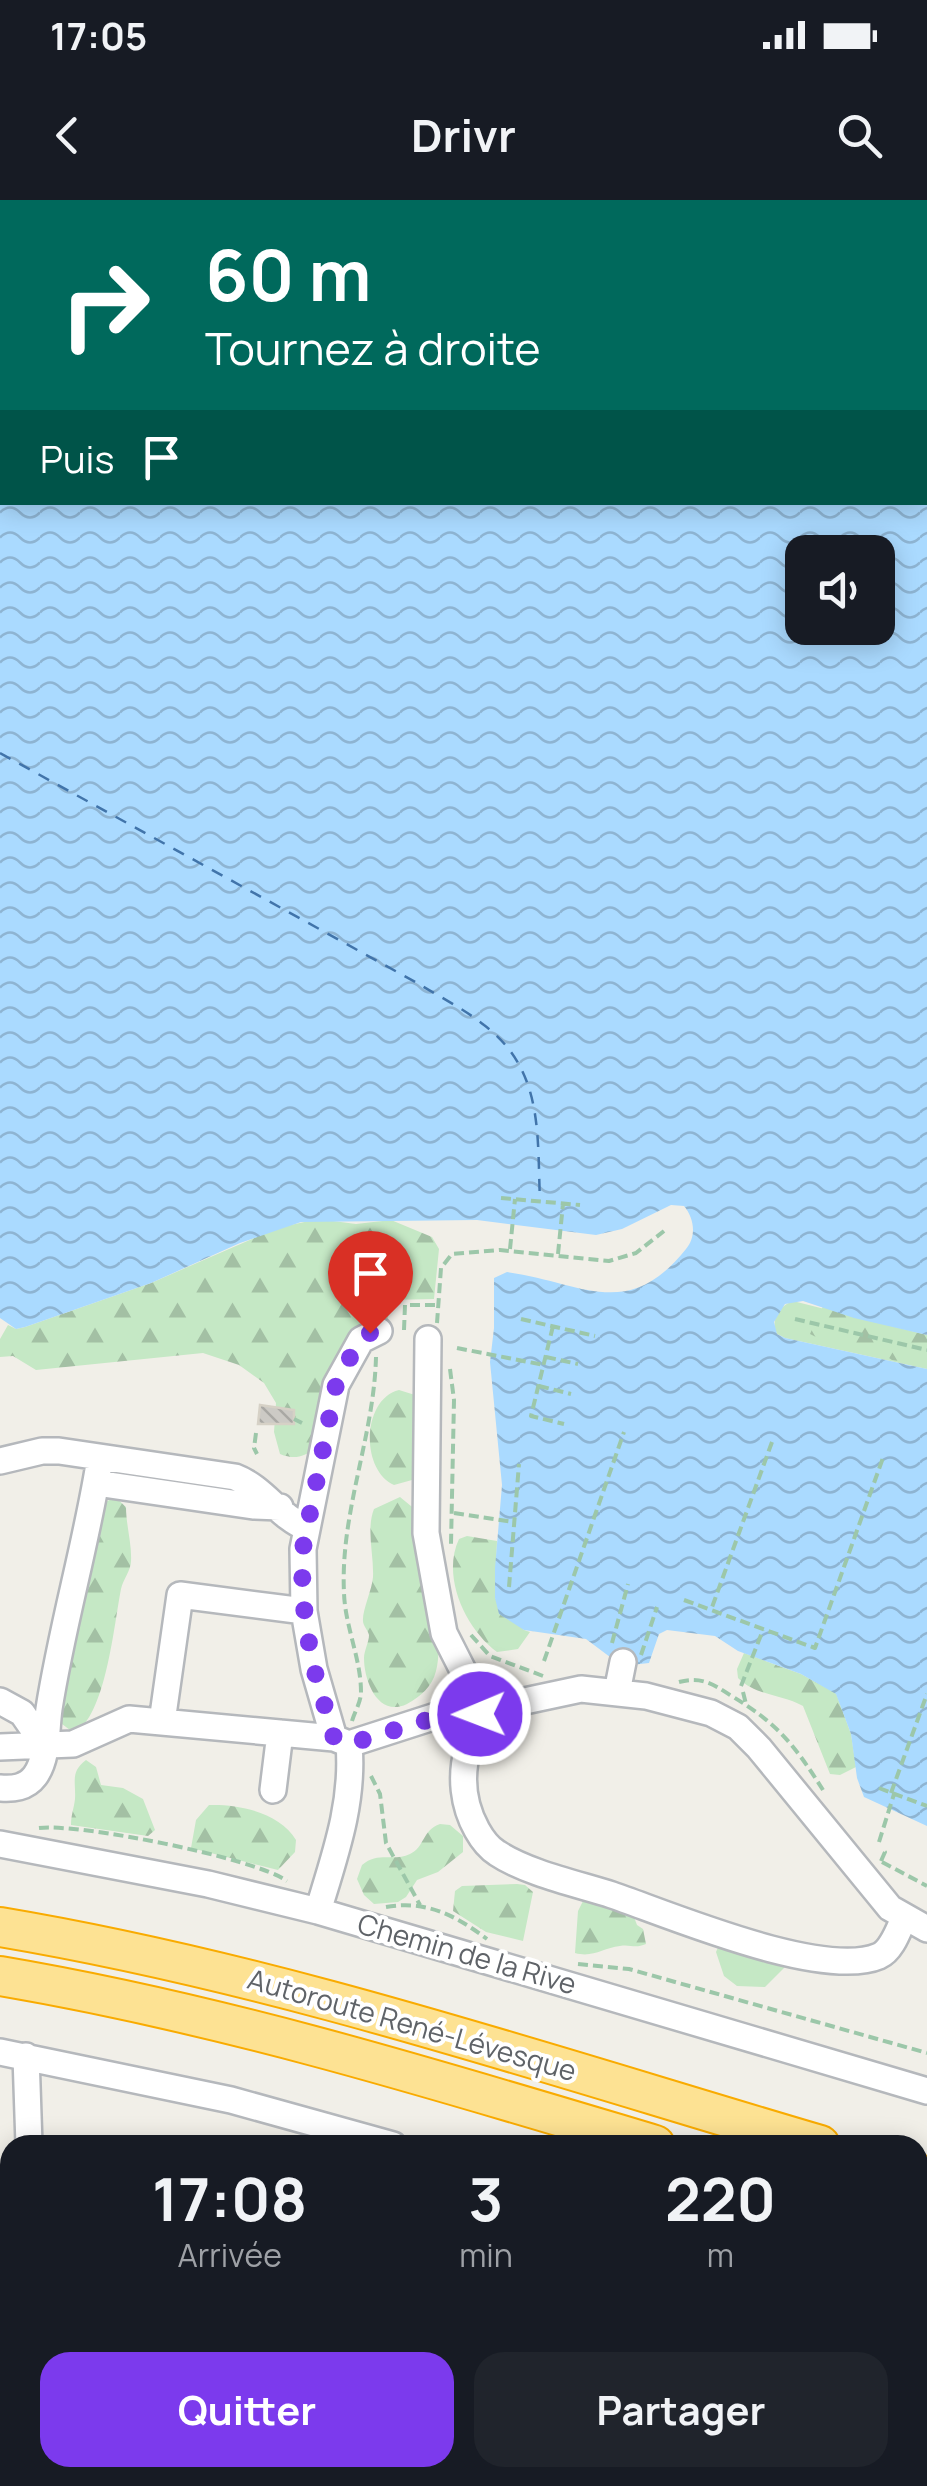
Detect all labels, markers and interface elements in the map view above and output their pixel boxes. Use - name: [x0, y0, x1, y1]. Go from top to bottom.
- text: 17:05: [50, 9, 147, 61]
- text: Drivr: [411, 104, 516, 166]
- icon: back: [40, 108, 95, 163]
- icon: search: [832, 108, 887, 163]
- text: 60 m: [205, 226, 372, 322]
- icon: right: [40, 240, 170, 370]
- text: Tournez à droite: [205, 317, 541, 379]
- icon: arrive: [134, 430, 189, 485]
- text: Puis: [40, 432, 114, 484]
- map controls: [785, 535, 895, 645]
- button: sound: [785, 535, 895, 645]
- pin: [328, 1231, 413, 1334]
- icon: arrive: [343, 1246, 398, 1301]
- position arrow: [428, 1662, 532, 1766]
- street label: Chemin de la Rive: [354, 1904, 581, 2002]
- street label: Autoroute René-Lévesque: [244, 1959, 581, 2089]
- text: 17:08: [152, 2157, 307, 2239]
- text: 3: [469, 2157, 503, 2239]
- text: 220: [665, 2157, 776, 2239]
- text: Arrivée: [177, 2233, 282, 2277]
- text: min: [459, 2233, 513, 2277]
- text: m: [707, 2233, 734, 2277]
- button: Quitter: [40, 2352, 454, 2467]
- button: Partager: [474, 2352, 888, 2467]

